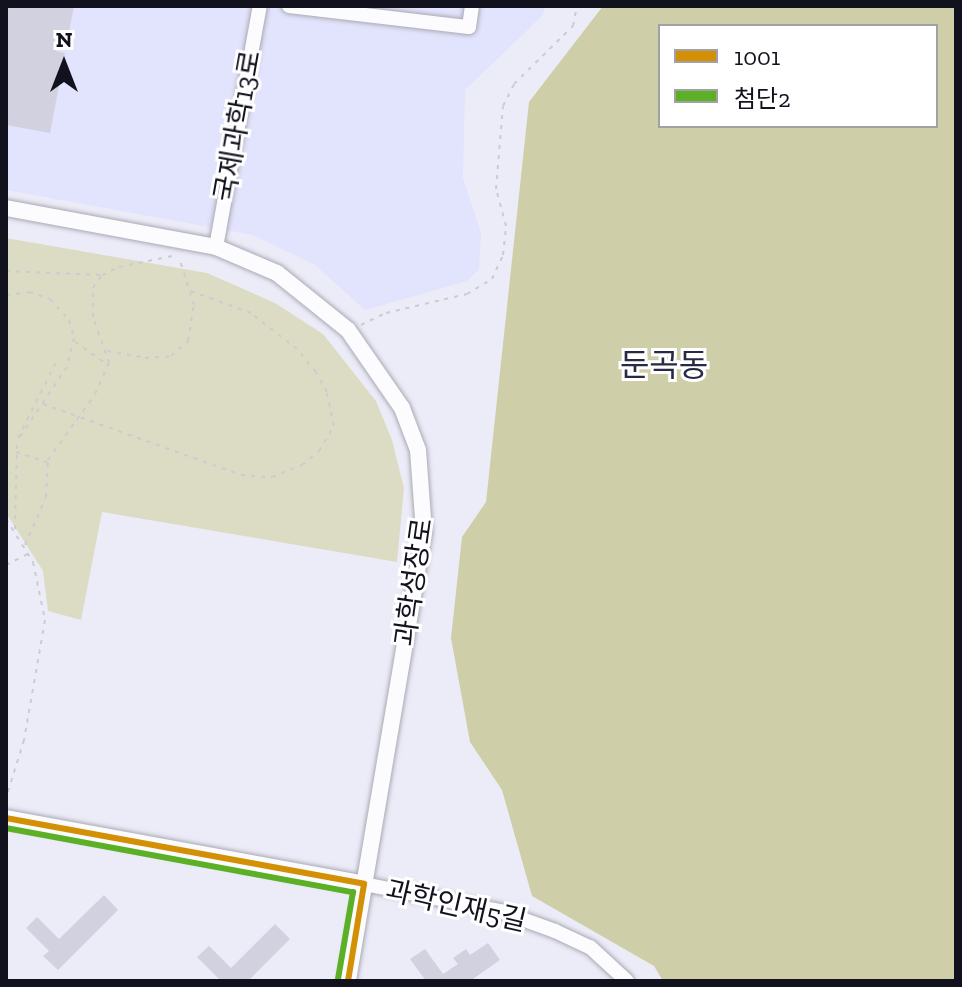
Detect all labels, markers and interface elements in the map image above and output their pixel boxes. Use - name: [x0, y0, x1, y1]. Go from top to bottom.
- north arrow: [24, 24, 104, 104]
- legend: [658, 24, 938, 128]
- text: N: [56, 26, 72, 53]
- text: 1001: [734, 42, 780, 71]
- street label: 국제과학13로: [208, 48, 268, 204]
- text: 첨단2: [734, 84, 791, 113]
- district label: 둔곡동: [620, 346, 708, 384]
- street label: 과학성장로: [388, 516, 440, 648]
- street label: 과학인재5길: [382, 874, 530, 938]

